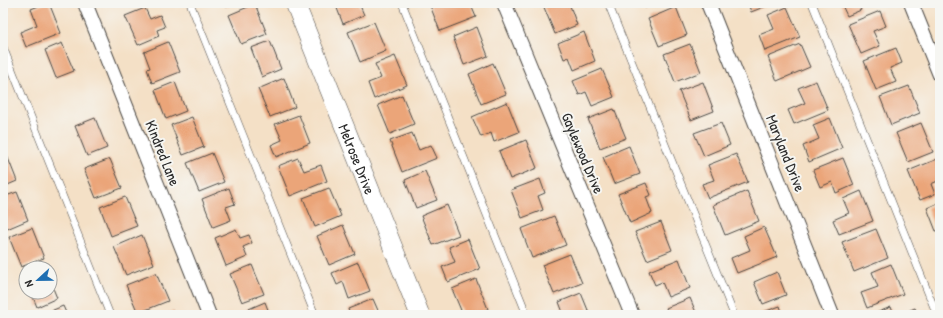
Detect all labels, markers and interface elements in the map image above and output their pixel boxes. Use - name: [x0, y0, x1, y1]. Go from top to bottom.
- street label: Gaylewood Drive: [557, 109, 609, 197]
- street label: Maryland Drive: [761, 111, 811, 195]
- street label: Kindred Lane: [140, 117, 186, 189]
- street label: Melrose Drive: [334, 121, 381, 197]
- north arrow: [18, 260, 58, 300]
- text: N: [21, 278, 36, 289]

